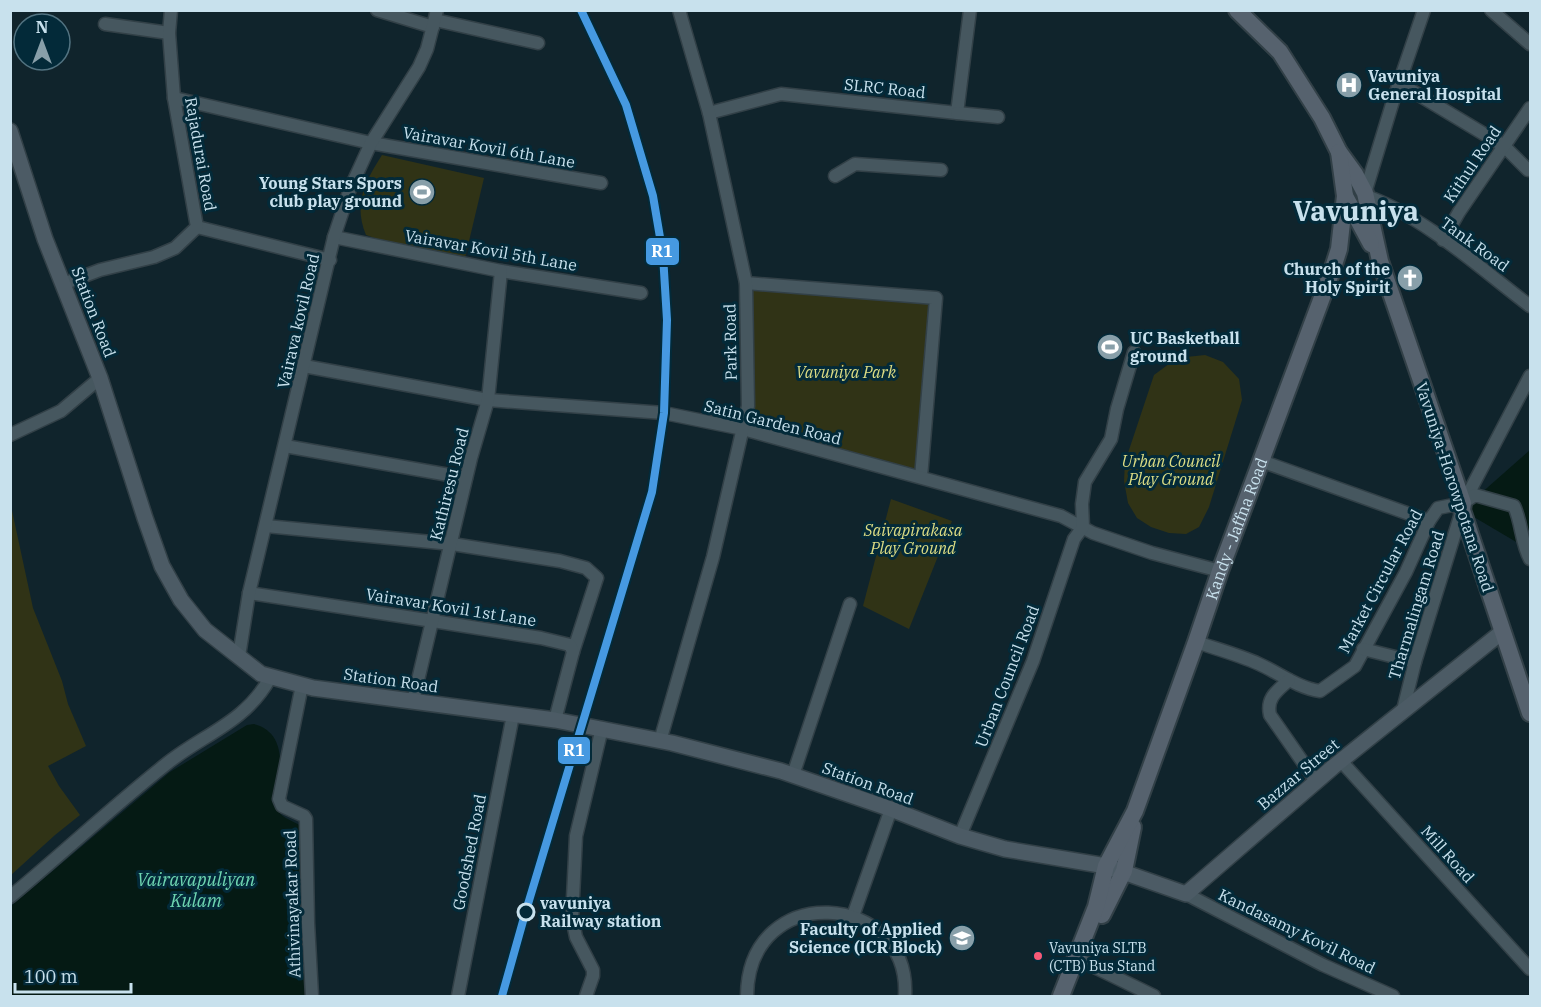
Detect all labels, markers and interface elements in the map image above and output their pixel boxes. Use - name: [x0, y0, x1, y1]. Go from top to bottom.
- north arrow: [12, 12, 72, 72]
- text: N: [36, 17, 48, 37]
- place label: Vavuniya General Hospital: [1368, 66, 1501, 104]
- hospital icon: Vavuniya General Hospital: [1334, 70, 1364, 100]
- street label: SLRC Road: [843, 74, 927, 102]
- street label: Rajadurai Road: [181, 95, 221, 213]
- street label: Kithul Road: [1439, 121, 1505, 206]
- street label: Vairavar Kovil 6th Lane: [401, 122, 577, 172]
- place label: Young Stars Spors club play ground: [259, 173, 402, 211]
- sports icon: Young Stars Spors club play ground: [407, 177, 437, 207]
- district label: Vavuniya: [1293, 192, 1419, 229]
- street label: Tank Road: [1437, 212, 1513, 276]
- street label: Vairavar Kovil 5th Lane: [403, 225, 579, 275]
- line badge: R1: [645, 237, 680, 266]
- text: R1: [651, 241, 673, 261]
- street label: Vairava kovil Road: [273, 251, 323, 390]
- place label: Church of the Holy Spirit: [1283, 259, 1390, 297]
- church icon: Church of the Holy Spirit: [1395, 263, 1425, 293]
- street label: Station Road: [68, 264, 121, 360]
- street label: Park Road: [719, 303, 741, 381]
- place label: UC Basketball ground: [1130, 328, 1240, 366]
- sports icon: UC Basketball ground: [1095, 332, 1125, 362]
- park label: Vavuniya Park: [796, 362, 897, 382]
- street label: Vavuniya-Horowpotana Road: [1412, 380, 1498, 595]
- street label: Satin Garden Road: [702, 395, 844, 449]
- street label: Kathiresu Road: [425, 425, 473, 542]
- park label: Urban Council Play Ground: [1122, 451, 1221, 489]
- street label: Kandy - Jaffna Road: [1201, 455, 1271, 602]
- street label: Market Circular Road: [1334, 505, 1427, 656]
- park label: Saivapirakasa Play Ground: [863, 520, 963, 558]
- street label: Tharmalingam Road: [1384, 528, 1448, 682]
- street label: Vairavar Kovil 1st Lane: [364, 584, 538, 630]
- street label: Urban Council Road: [971, 602, 1043, 750]
- street label: Station Road: [342, 663, 440, 697]
- street label: Bazzar Street: [1253, 734, 1343, 814]
- line badge: R1: [557, 736, 591, 765]
- text: R1: [563, 740, 585, 760]
- street label: Station Road: [820, 757, 917, 809]
- street label: Goodshed Road: [448, 792, 490, 912]
- street label: Mill Road: [1417, 821, 1479, 887]
- street label: Athivinayakar Road: [279, 829, 305, 978]
- water label: Vairavapuliyan Kulam: [137, 868, 256, 912]
- street label: Kandasamy Kovil Road: [1215, 884, 1379, 978]
- place label: vavuniya Railway station: [540, 893, 662, 931]
- marker: vavuniya Railway station: [517, 903, 535, 921]
- place label: Faculty of Applied Science (ICR Block): [789, 919, 942, 957]
- school or university icon: Faculty of Applied Science (ICR Block): [947, 923, 977, 953]
- place label: Vavuniya SLTB (CTB) Bus Stand: [1049, 939, 1156, 975]
- marker: Vavuniya SLTB (CTB) Bus Stand: [1032, 950, 1044, 962]
- scale bar: [15, 956, 130, 994]
- text: 100 m: [24, 965, 78, 988]

